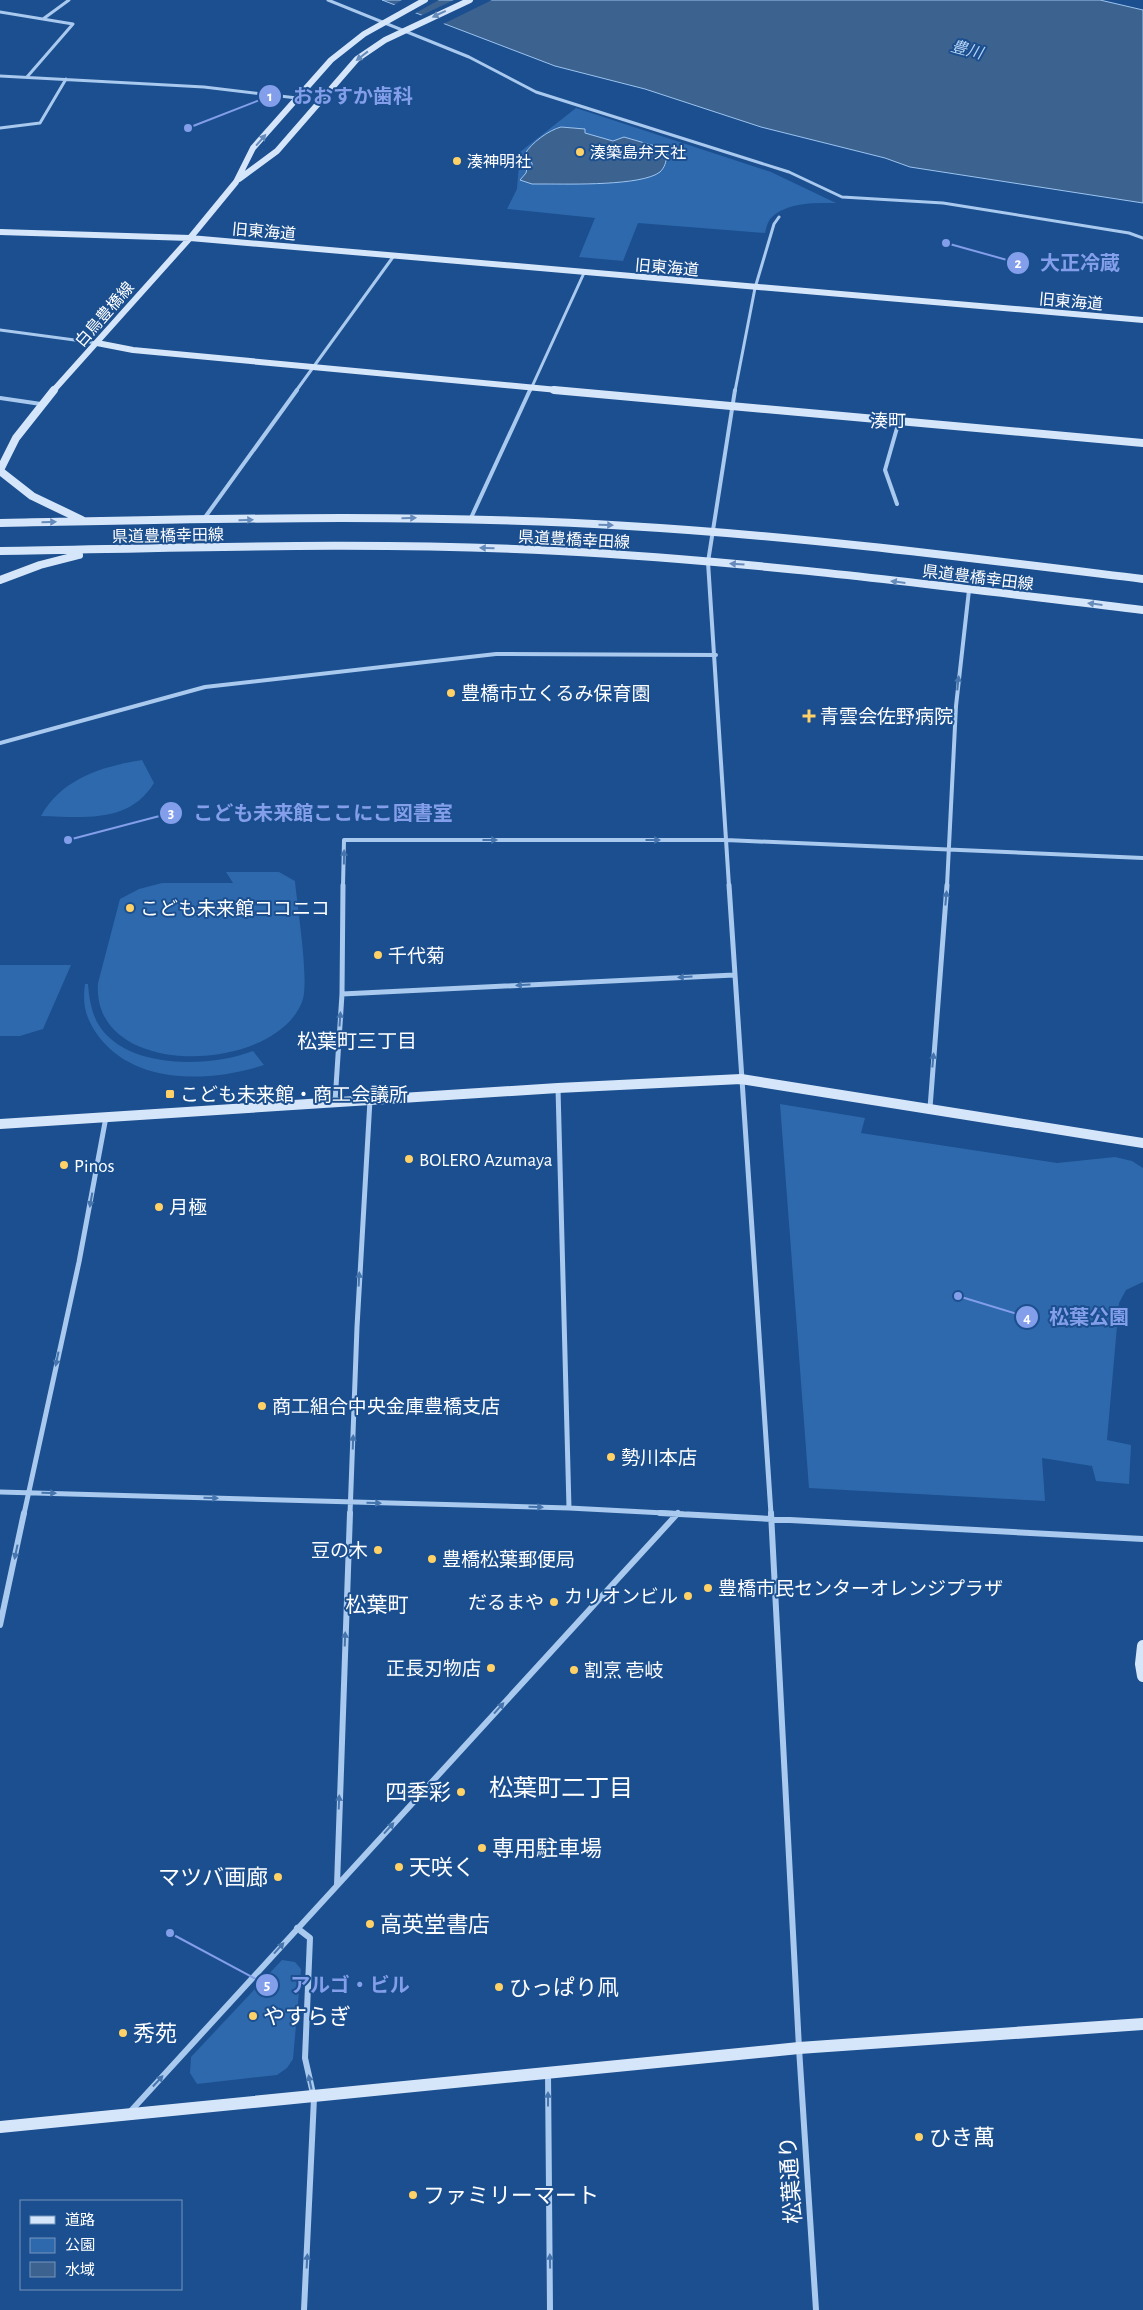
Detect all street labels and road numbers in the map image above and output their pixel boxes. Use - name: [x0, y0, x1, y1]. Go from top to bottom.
- street label: 旧東海道: [231, 220, 297, 243]
- street label: 旧東海道: [634, 256, 700, 279]
- street label: 白鳥豊橋線: [72, 279, 137, 350]
- street label: 旧東海道: [1038, 290, 1104, 313]
- street label: 県道豊橋幸田線: [112, 526, 224, 545]
- street label: 県道豊橋幸田線: [518, 528, 630, 551]
- street label: 県道豊橋幸田線: [921, 562, 1035, 593]
- street label: 松葉通り: [776, 2135, 805, 2225]

